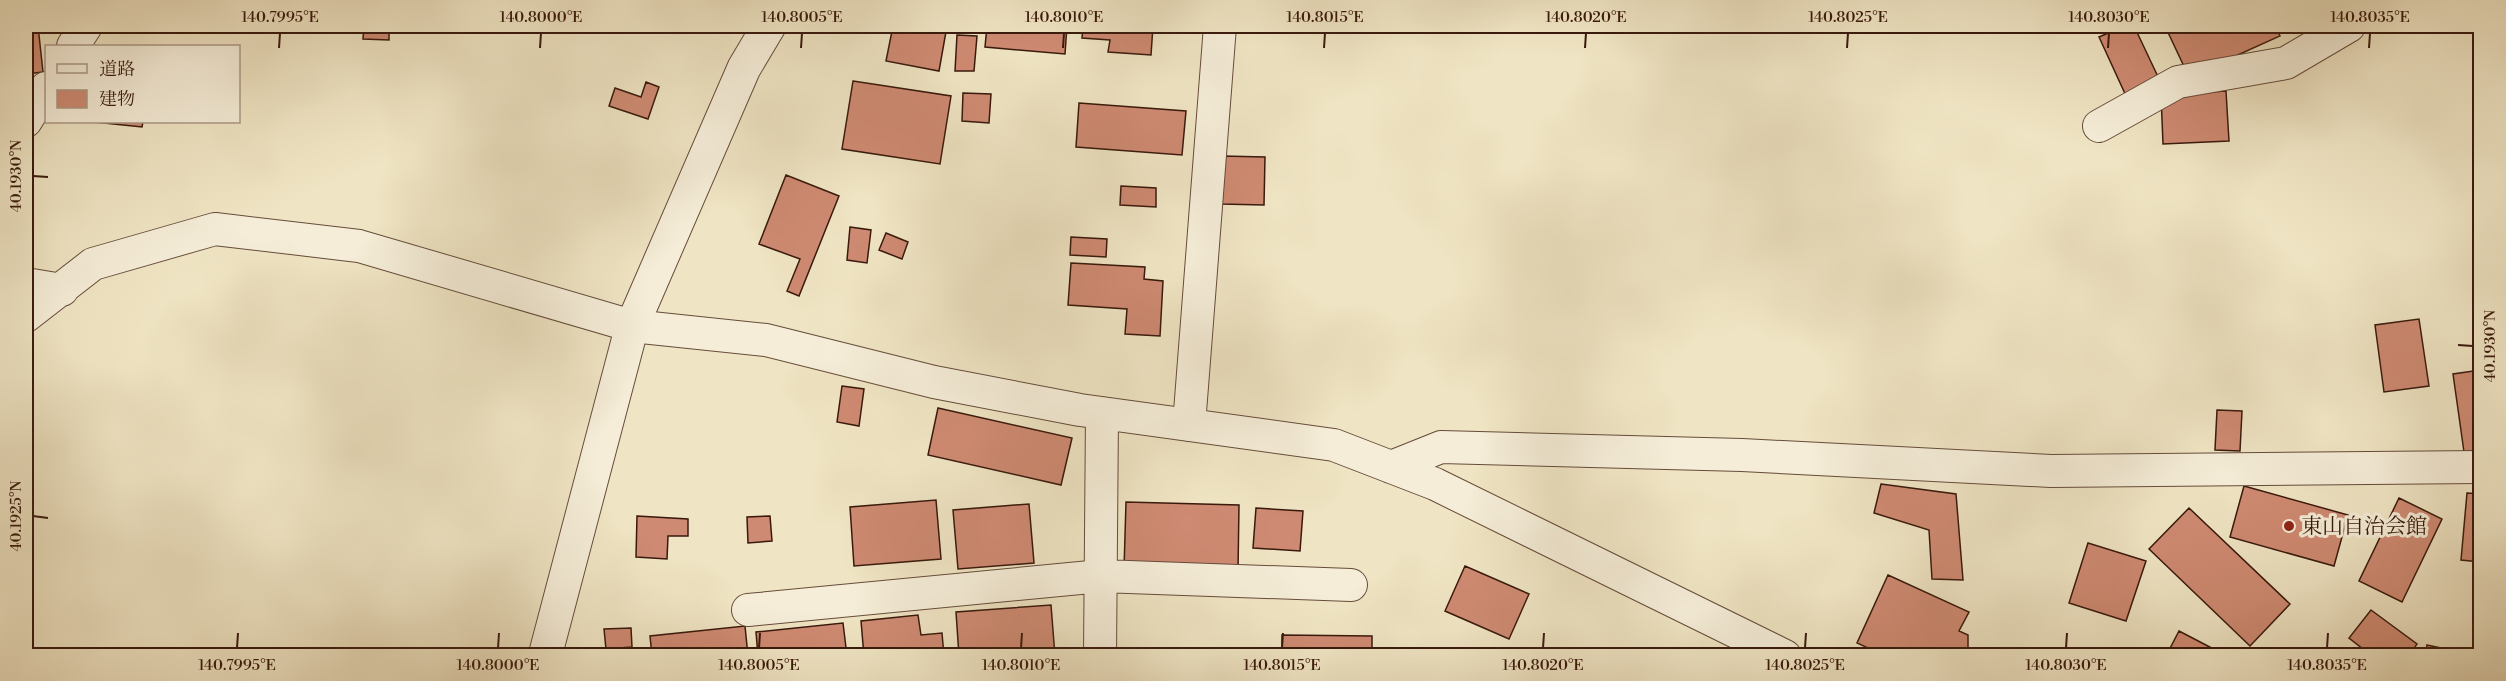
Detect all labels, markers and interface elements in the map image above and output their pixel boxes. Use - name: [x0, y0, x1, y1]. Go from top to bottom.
- text: 140.7995°E: [241, 8, 319, 27]
- text: 140.8000°E: [500, 8, 582, 27]
- text: 140.8005°E: [761, 8, 843, 27]
- text: 140.8010°E: [1025, 8, 1103, 27]
- text: 140.8015°E: [1286, 8, 1364, 27]
- text: 140.8020°E: [1545, 8, 1627, 27]
- text: 140.8025°E: [1808, 8, 1888, 27]
- text: 140.8030°E: [2068, 8, 2150, 27]
- text: 140.8035°E: [2330, 8, 2410, 27]
- legend: [45, 45, 240, 123]
- text: 道路: [99, 58, 135, 81]
- text: 建物: [99, 88, 135, 111]
- text: 40.1930°N: [7, 140, 26, 212]
- text: 40.1930°N: [2481, 310, 2500, 382]
- text: 40.1925°N: [7, 481, 26, 551]
- place label: 東山自治会館: [2301, 514, 2427, 540]
- marker: 東山自治会館: [2282, 519, 2296, 533]
- text: 140.7995°E: [198, 656, 276, 675]
- text: 140.8000°E: [457, 656, 539, 675]
- text: 140.8005°E: [718, 656, 800, 675]
- text: 140.8010°E: [982, 656, 1060, 675]
- text: 140.8015°E: [1243, 656, 1321, 675]
- text: 140.8020°E: [1502, 656, 1584, 675]
- text: 140.8025°E: [1765, 656, 1845, 675]
- text: 140.8030°E: [2025, 656, 2107, 675]
- text: 140.8035°E: [2287, 656, 2367, 675]

